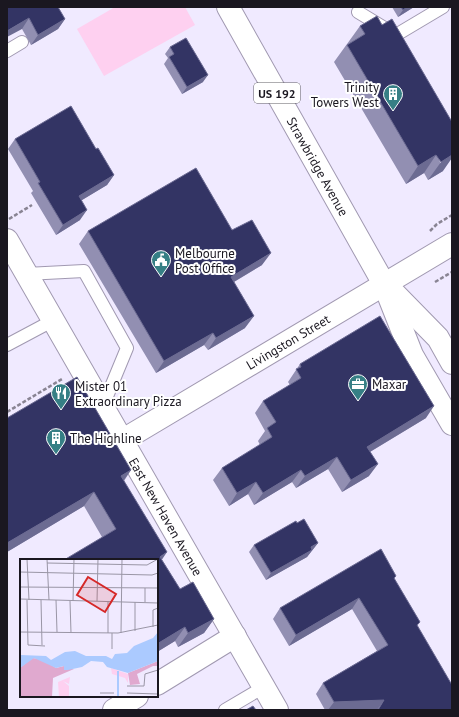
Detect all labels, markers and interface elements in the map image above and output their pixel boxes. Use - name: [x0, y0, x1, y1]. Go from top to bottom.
- place label: Trinity Towers West: [311, 79, 380, 111]
- road number: US 192: [254, 83, 300, 103]
- building icon: Trinity Towers West: [382, 83, 404, 111]
- street label: Strawbridge Avenue: [283, 114, 352, 219]
- place label: Melbourne Post Office: [175, 245, 235, 277]
- public building icon: Melbourne Post Office: [150, 249, 172, 277]
- street label: Livingston Street: [243, 310, 333, 373]
- office icon: Maxar: [347, 373, 369, 401]
- place label: Maxar: [372, 376, 407, 393]
- place label: Mister 01 Extraordinary Pizza: [75, 378, 182, 410]
- restaurant icon: Mister 01 Extraordinary Pizza: [50, 382, 72, 410]
- building icon: The Highline: [45, 427, 67, 455]
- place label: The Highline: [70, 430, 142, 447]
- street label: East New Haven Avenue: [125, 454, 207, 579]
- inset map: [20, 559, 158, 697]

